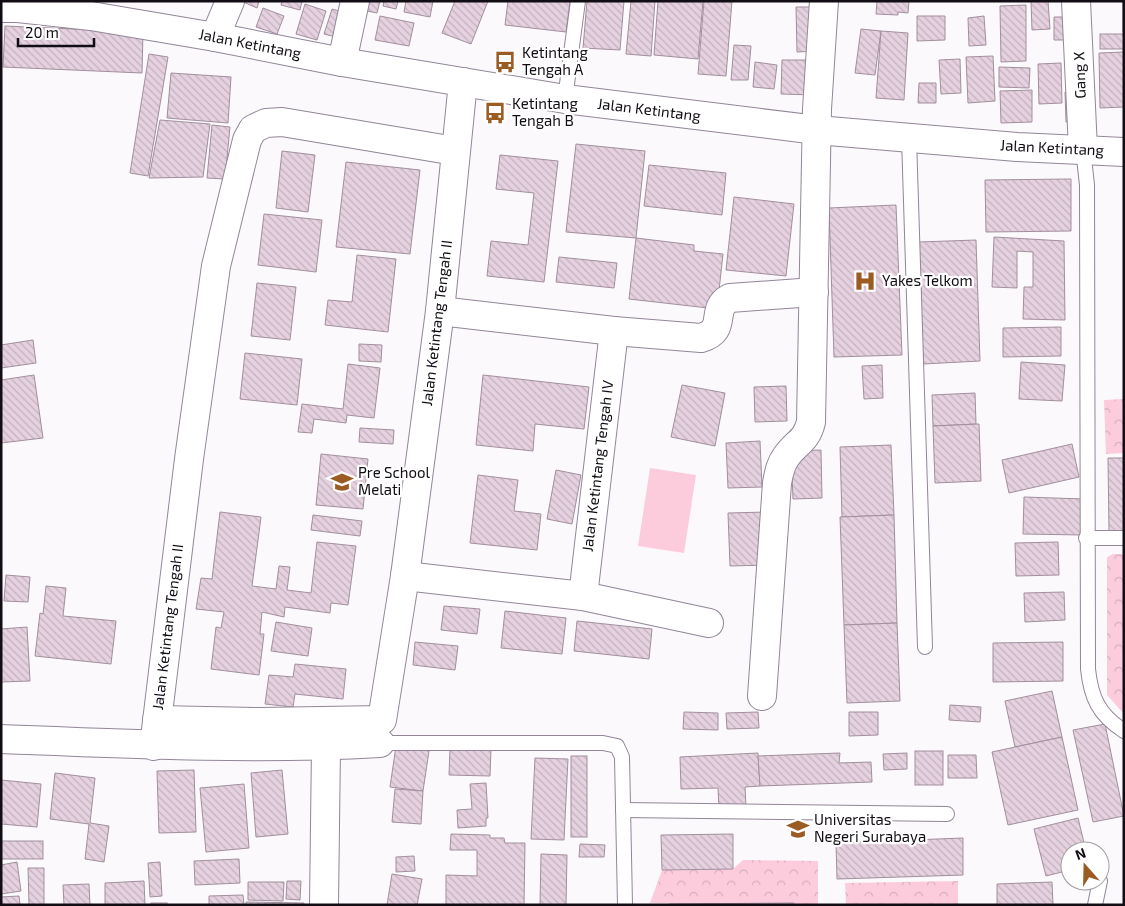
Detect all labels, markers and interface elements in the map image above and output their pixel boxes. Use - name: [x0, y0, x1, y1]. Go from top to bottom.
- scale bar: [18, 15, 94, 47]
- text: 20 m: [25, 23, 59, 41]
- street label: Jalan Ketintang: [197, 24, 304, 62]
- place label: Ketintang Tengah A: [522, 43, 589, 78]
- bus stop icon: Ketintang Tengah A: [492, 49, 518, 75]
- street label: Gang X: [1069, 51, 1089, 99]
- place label: Ketintang Tengah B: [512, 94, 579, 129]
- street label: Jalan Ketintang: [596, 94, 702, 124]
- bus stop icon: Ketintang Tengah B: [482, 100, 508, 126]
- street label: Jalan Ketintang: [1000, 135, 1105, 159]
- street label: Jalan Ketintang Tengah II: [417, 239, 455, 407]
- hospital icon: Yakes Telkom: [852, 268, 878, 294]
- place label: Yakes Telkom: [882, 271, 973, 289]
- street label: Jalan Ketintang Tengah IV: [578, 379, 616, 553]
- place label: Pre School Melati: [358, 463, 431, 498]
- school or university icon: Pre School Melati: [329, 469, 355, 495]
- street label: Jalan Ketintang Tengah II: [148, 543, 186, 711]
- place label: Universitas Negeri Surabaya: [814, 810, 926, 845]
- school or university icon: Universitas Negeri Surabaya: [785, 816, 811, 842]
- north arrow: [1060, 841, 1110, 891]
- text: N: [1073, 844, 1088, 863]

